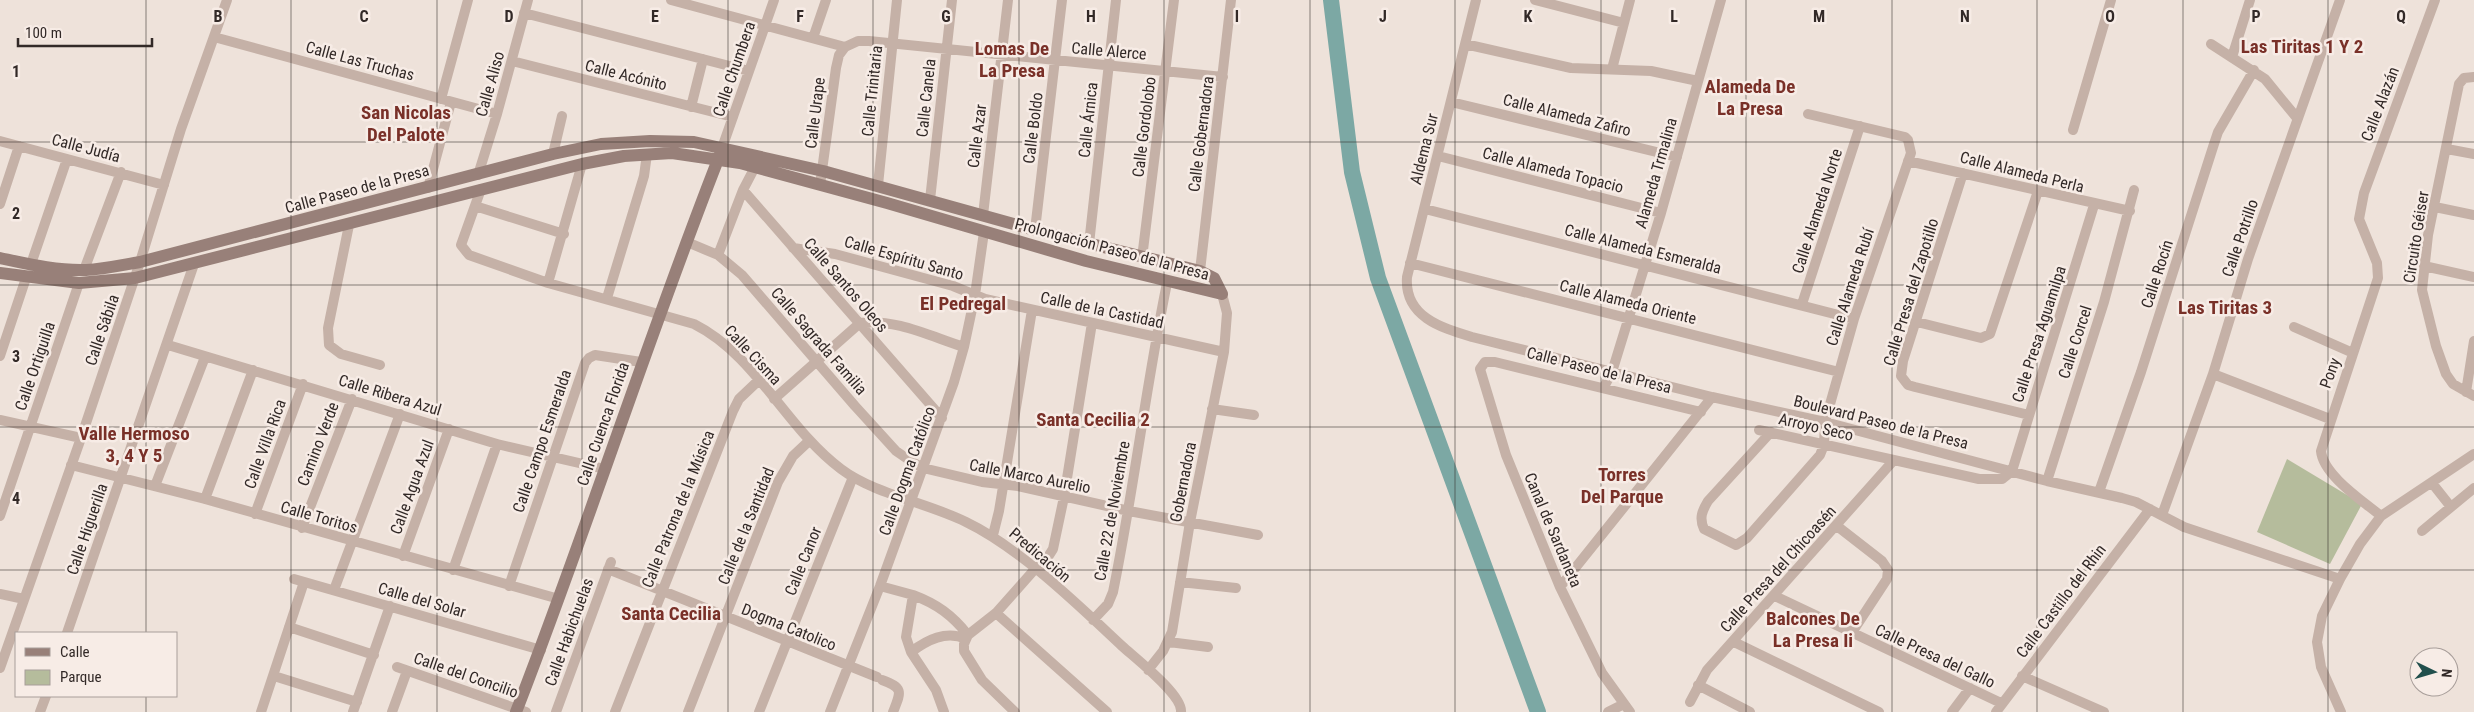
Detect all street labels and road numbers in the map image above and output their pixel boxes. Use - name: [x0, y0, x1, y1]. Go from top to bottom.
- street label: Calle Chumbera: [709, 19, 759, 119]
- street label: Calle Las Truchas: [304, 37, 416, 85]
- street label: Calle Alerce: [1071, 38, 1147, 64]
- street label: Calle Trinitaria: [858, 45, 886, 137]
- street label: Calle Aliso: [472, 49, 508, 119]
- street label: Calle Acónito: [583, 56, 669, 94]
- street label: Calle Canela: [912, 58, 940, 138]
- street label: Calle Alazán: [2357, 64, 2403, 144]
- street label: Calle Gobernadora: [1184, 75, 1218, 193]
- street label: Calle Urape: [801, 76, 829, 150]
- street label: Calle Gordolobo: [1128, 76, 1160, 178]
- street label: Calle Árnica: [1075, 81, 1101, 159]
- street label: Calle Alameda Zafiro: [1501, 90, 1633, 140]
- street label: Calle Boldo: [1019, 91, 1047, 165]
- street label: Calle Azar: [964, 103, 990, 169]
- street label: Aldema Sur: [1406, 111, 1442, 187]
- street label: Alameda Trmalina: [1631, 116, 1681, 230]
- street label: Calle Judía: [50, 130, 122, 166]
- street label: Calle Alameda Topacio: [1481, 143, 1625, 197]
- street label: Calle Alameda Norte: [1788, 146, 1846, 276]
- street label: Calle Alameda Perla: [1958, 147, 2086, 197]
- street label: Calle Paseo de la Presa: [283, 161, 431, 217]
- street label: Circuito Géiser: [2399, 190, 2433, 284]
- street label: Calle Potrillo: [2218, 197, 2262, 279]
- street label: Prolongación Paseo de la Presa: [1013, 214, 1211, 284]
- street label: Calle Presa del Zapotillo: [1879, 216, 1943, 368]
- street label: Calle Alameda Esmeralda: [1563, 220, 1723, 278]
- street label: Calle Alameda Rubí: [1822, 225, 1878, 348]
- street label: Calle Espíritu Santo: [842, 232, 966, 284]
- street label: Calle Santos Oleos: [800, 234, 892, 336]
- street label: Calle Rocín: [2137, 237, 2177, 311]
- street label: Calle Presa Aguamilpa: [2008, 263, 2070, 405]
- street label: Calle Alameda Oriente: [1558, 276, 1698, 328]
- street label: Calle Sagrada Familia: [767, 283, 871, 399]
- street label: Calle de la Castidad: [1039, 288, 1165, 332]
- street label: Calle Sábila: [81, 292, 123, 368]
- street label: Calle Corcel: [2054, 303, 2096, 381]
- street label: Calle Ortiguilla: [11, 319, 59, 413]
- street label: Calle Cisma: [720, 321, 786, 389]
- street label: Calle Paseo de la Presa: [1525, 343, 1673, 397]
- street label: Pony: [2316, 355, 2344, 391]
- street label: Calle Cuenca Florida: [573, 360, 633, 488]
- street label: Calle Campo Esmeralda: [509, 367, 575, 515]
- street label: Calle Ribera Azul: [336, 370, 444, 420]
- street label: Boulevard Paseo de la Presa: [1792, 391, 1970, 453]
- street label: Calle Villa Rica: [240, 397, 290, 491]
- street label: Camino Verde: [293, 399, 343, 489]
- street label: Calle Dogma Católico: [875, 404, 939, 538]
- street label: Arroyo Seco: [1777, 409, 1855, 445]
- street label: Calle Patrona de la Música: [638, 427, 718, 591]
- street label: Calle Agua Azul: [386, 437, 438, 537]
- street label: Calle 22 de Noviembre: [1090, 440, 1134, 582]
- street label: Gobernadora: [1166, 440, 1200, 524]
- street label: Calle Marco Aurelio: [968, 455, 1092, 497]
- street label: Calle de la Santidad: [714, 464, 778, 588]
- street label: Canal de Sardaneta: [1520, 470, 1586, 590]
- street label: Calle Higuerilla: [62, 481, 112, 577]
- street label: Calle Toritos: [278, 497, 360, 537]
- street label: Calle Presa del Chicoasén: [1716, 502, 1840, 636]
- street label: Calle Canor: [781, 524, 825, 598]
- street label: Predicación: [1005, 524, 1075, 586]
- street label: Calle Castillo del Rhin: [2012, 541, 2110, 661]
- street label: Calle Habichuelas: [541, 575, 597, 689]
- street label: Calle del Solar: [376, 578, 468, 622]
- street label: Dogma Catolico: [739, 599, 839, 655]
- street label: Calle Presa del Gallo: [1872, 620, 1998, 692]
- street label: Calle del Concilio: [411, 648, 521, 702]

